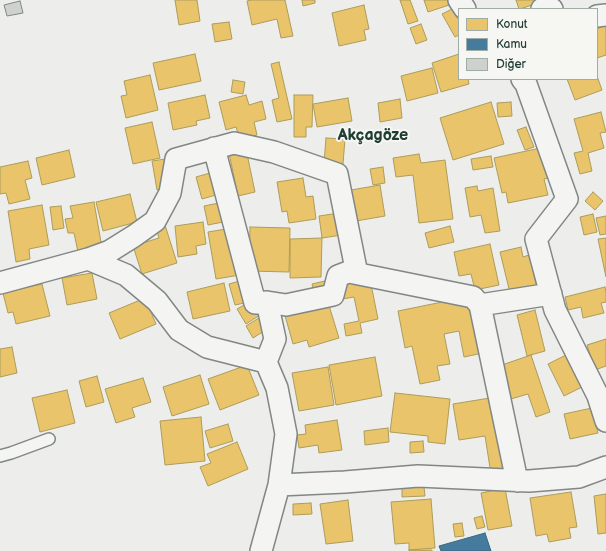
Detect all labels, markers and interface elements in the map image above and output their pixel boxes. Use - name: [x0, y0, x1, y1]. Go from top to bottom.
- legend: [458, 8, 598, 80]
- text: Konut: [496, 17, 528, 32]
- text: Kamu: [496, 37, 527, 52]
- text: Diğer: [496, 57, 526, 72]
- district label: Akçagöze: [338, 126, 408, 146]

